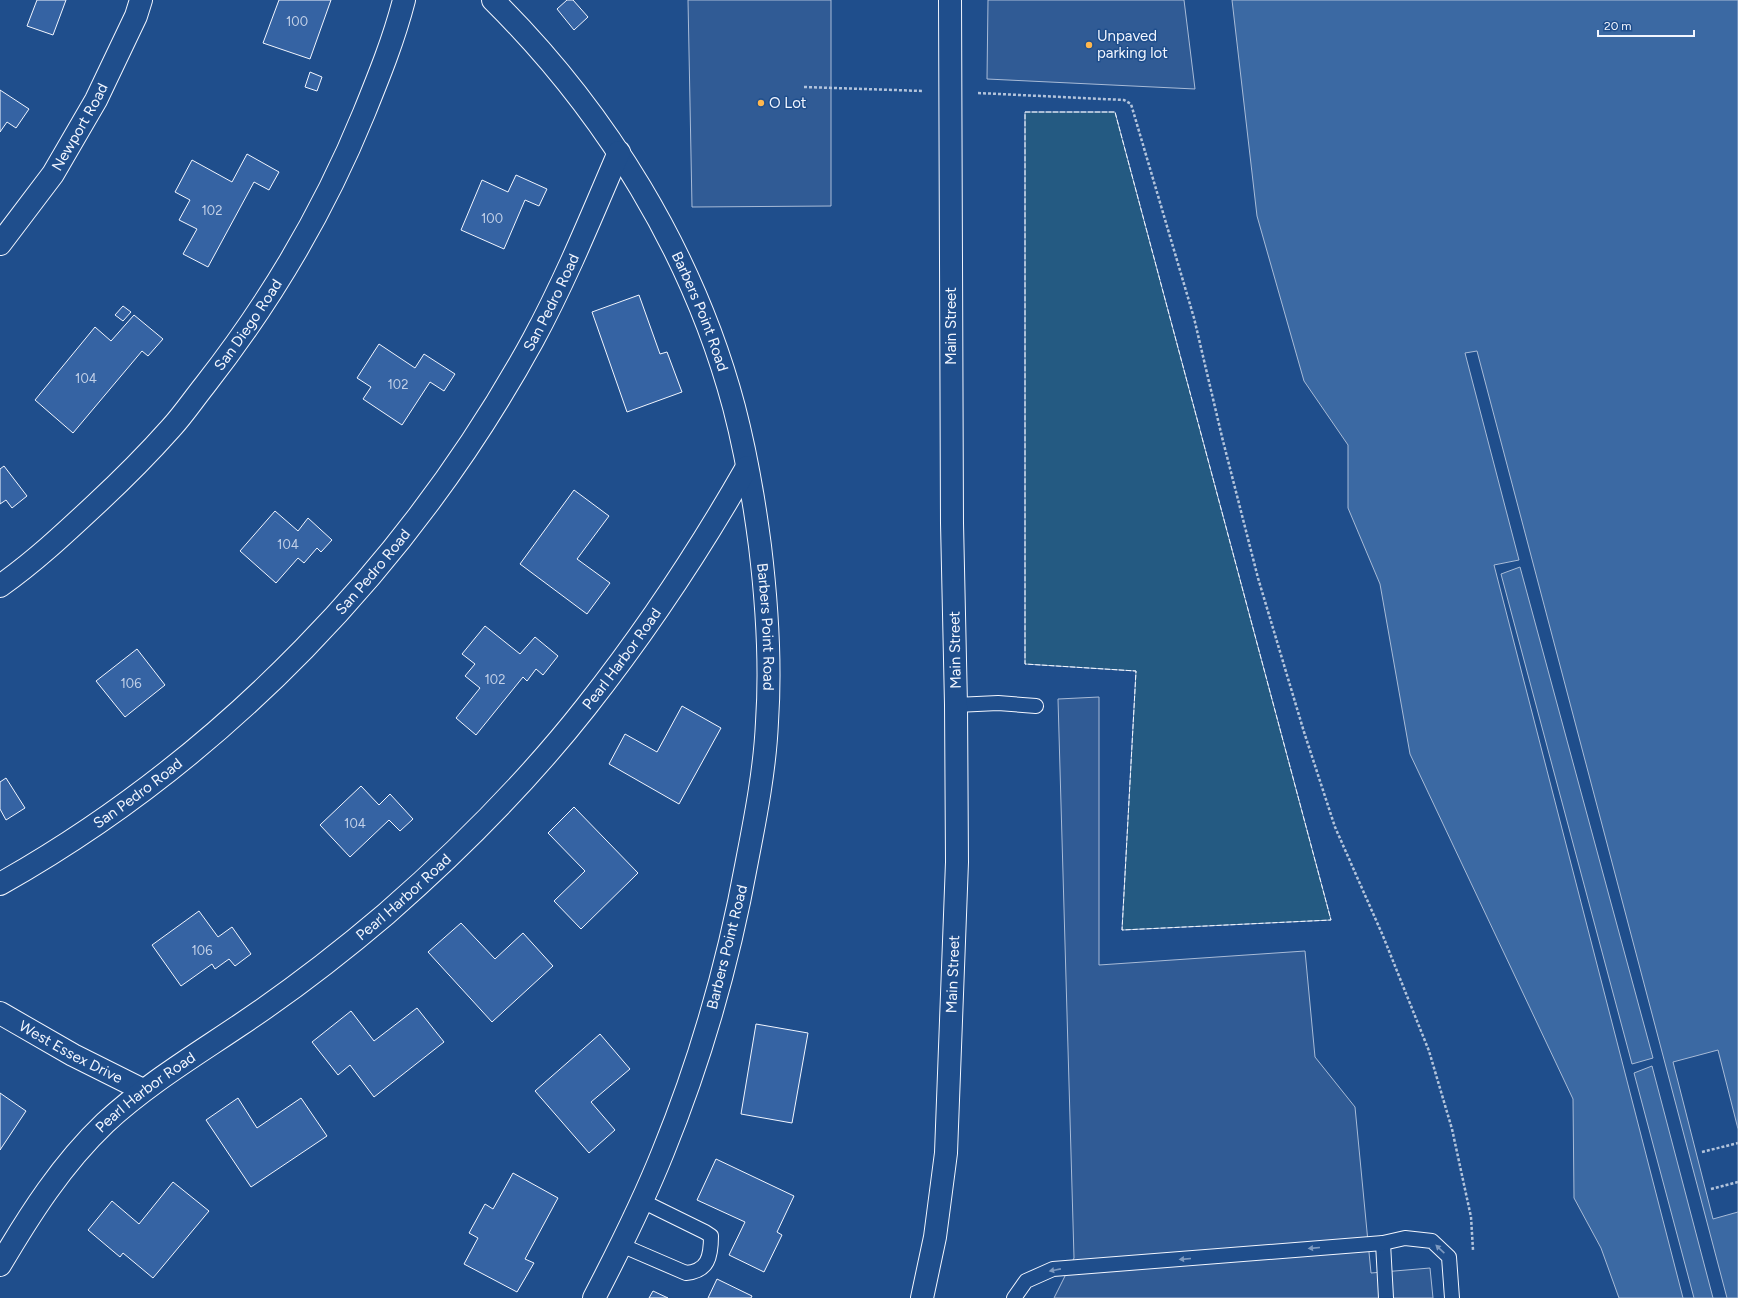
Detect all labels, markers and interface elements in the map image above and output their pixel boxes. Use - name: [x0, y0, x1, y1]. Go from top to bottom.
- scale bar: [1598, 12, 1694, 38]
- house number: 100: [286, 14, 308, 29]
- text: 20 m: [1604, 19, 1632, 33]
- place label: Unpaved parking lot: [1097, 27, 1168, 62]
- marker: Unpaved parking lot: [1084, 40, 1094, 50]
- street label: Newport Road: [48, 80, 112, 174]
- place label: O Lot: [769, 94, 807, 112]
- marker: O Lot: [756, 98, 766, 108]
- house number: 102: [202, 203, 222, 218]
- house number: 100: [481, 211, 503, 226]
- street label: Barbers Point Road: [668, 249, 732, 374]
- street label: San Pedro Road: [520, 251, 583, 354]
- street label: San Diego Road: [210, 276, 286, 374]
- street label: Main Street: [942, 287, 960, 365]
- house number: 104: [75, 371, 97, 386]
- house number: 102: [388, 377, 408, 392]
- street label: San Pedro Road: [332, 525, 414, 618]
- house number: 104: [277, 537, 299, 552]
- street label: Barbers Point Road: [753, 562, 778, 691]
- street label: Pearl Harbor Road: [579, 605, 665, 713]
- street label: Main Street: [945, 611, 965, 689]
- house number: 102: [485, 672, 505, 687]
- house number: 106: [120, 676, 142, 691]
- street label: San Pedro Road: [90, 754, 186, 832]
- house number: 104: [344, 816, 366, 831]
- street label: Pearl Harbor Road: [352, 850, 455, 944]
- street label: Barbers Point Road: [703, 883, 751, 1011]
- street label: Main Street: [942, 935, 963, 1014]
- house number: 106: [191, 943, 213, 958]
- street label: West Essex Drive: [16, 1017, 126, 1087]
- street label: Pearl Harbor Road: [92, 1048, 199, 1136]
- one-way arrow: [1435, 1244, 1445, 1254]
- one-way arrow: [1308, 1245, 1320, 1252]
- one-way arrow: [1179, 1255, 1191, 1262]
- one-way arrow: [1049, 1267, 1061, 1273]

